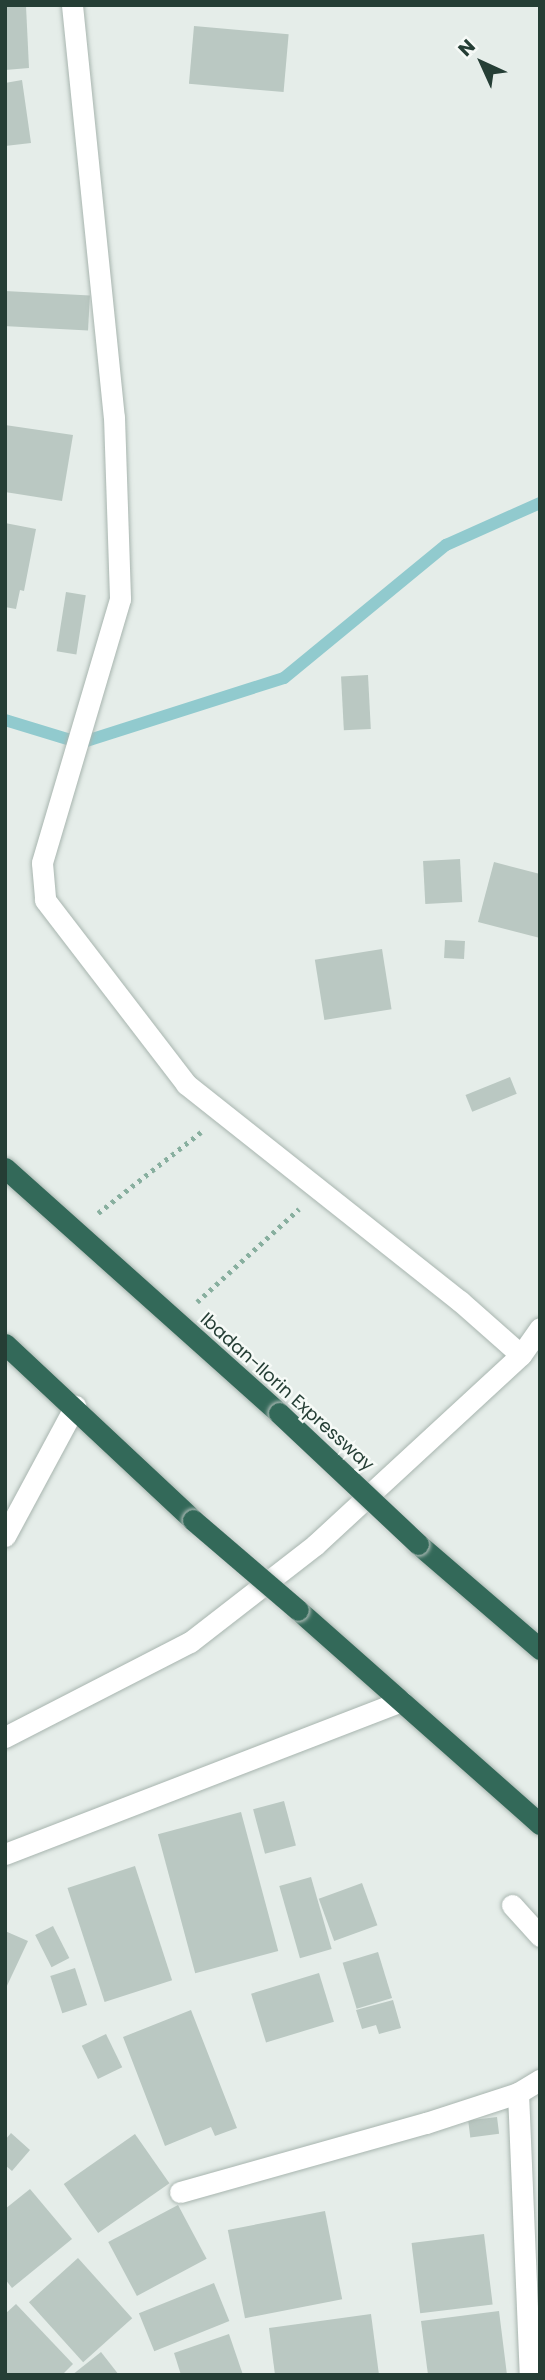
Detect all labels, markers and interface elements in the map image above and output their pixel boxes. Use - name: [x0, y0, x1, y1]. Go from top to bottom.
- north arrow: [447, 28, 517, 98]
- text: N: [452, 33, 481, 62]
- street label: Ibadan-Ilorin Expressway: [196, 1308, 378, 1476]

